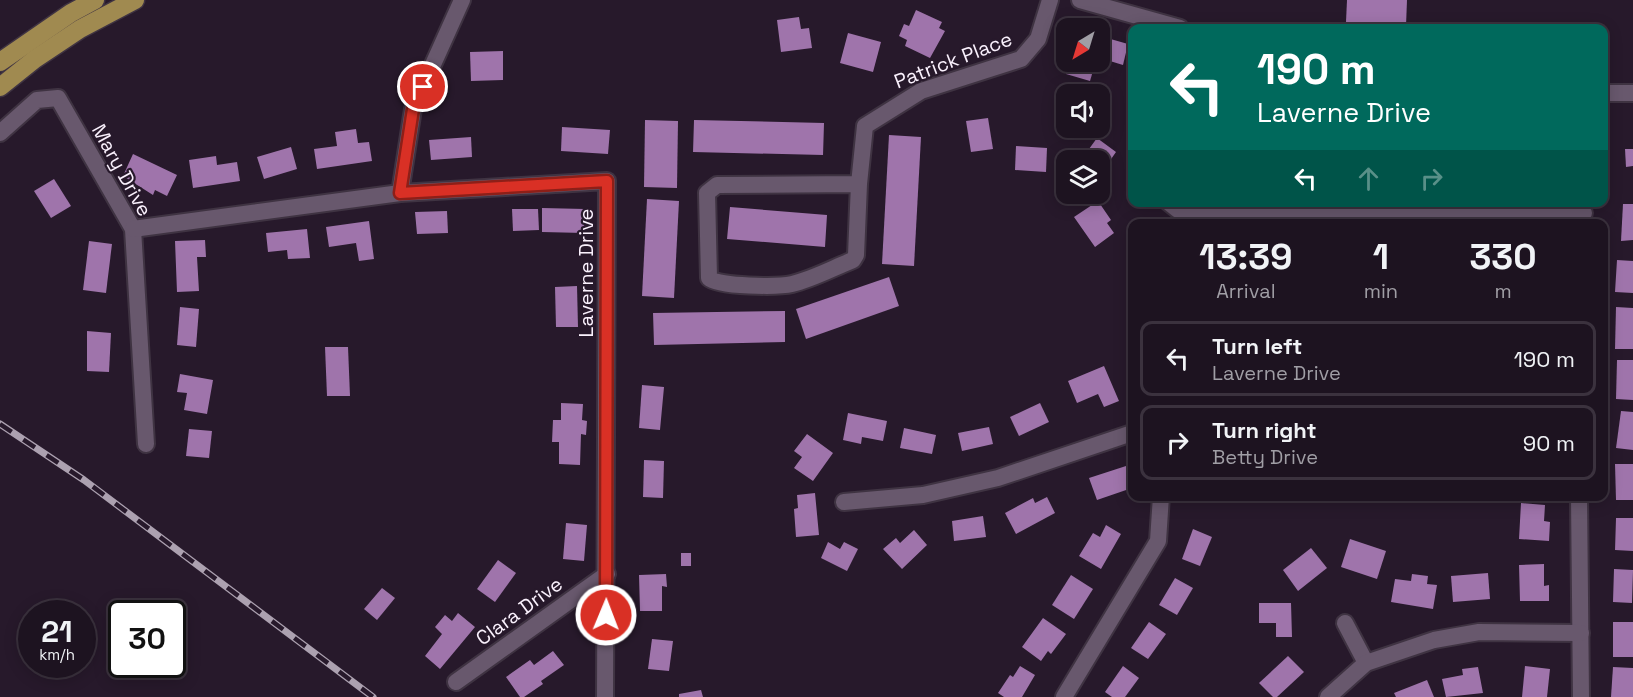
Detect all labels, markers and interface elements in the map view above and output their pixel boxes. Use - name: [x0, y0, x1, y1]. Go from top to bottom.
- north arrow: [1056, 18, 1110, 72]
- map controls: [1056, 18, 1110, 204]
- street label: Patrick Place: [890, 26, 1016, 94]
- text: 190 m: [1257, 43, 1376, 96]
- icon: left: [1158, 48, 1236, 126]
- pin: [397, 61, 448, 112]
- icon: arrive: [406, 70, 439, 103]
- button: sound: [1056, 84, 1110, 138]
- text: Laverne Drive: [1257, 95, 1431, 130]
- street label: Mary Drive: [86, 119, 158, 221]
- button: layers: [1056, 150, 1110, 204]
- icon: left: [1289, 162, 1322, 195]
- icon: ahead: [1352, 162, 1385, 195]
- icon: right: [1415, 162, 1448, 195]
- street label: Laverne Drive: [573, 209, 599, 337]
- text: 13:39: [1199, 234, 1292, 280]
- text: 1: [1373, 234, 1389, 280]
- text: 330: [1469, 234, 1537, 280]
- text: Arrival: [1216, 278, 1276, 304]
- text: min: [1364, 278, 1398, 304]
- text: m: [1494, 278, 1512, 304]
- text: Turn left: [1212, 332, 1302, 360]
- icon: left: [1161, 342, 1194, 375]
- text: 190 m: [1514, 345, 1575, 373]
- text: Laverne Drive: [1212, 360, 1341, 386]
- text: Turn right: [1212, 416, 1317, 444]
- icon: right: [1161, 426, 1194, 459]
- text: 90 m: [1523, 429, 1575, 457]
- text: Betty Drive: [1212, 444, 1318, 470]
- street label: Clara Drive: [471, 571, 567, 651]
- position arrow: [574, 583, 638, 647]
- speed limit sign: 30: [108, 600, 186, 678]
- text: 21: [41, 612, 73, 651]
- text: km/h: [39, 645, 75, 664]

